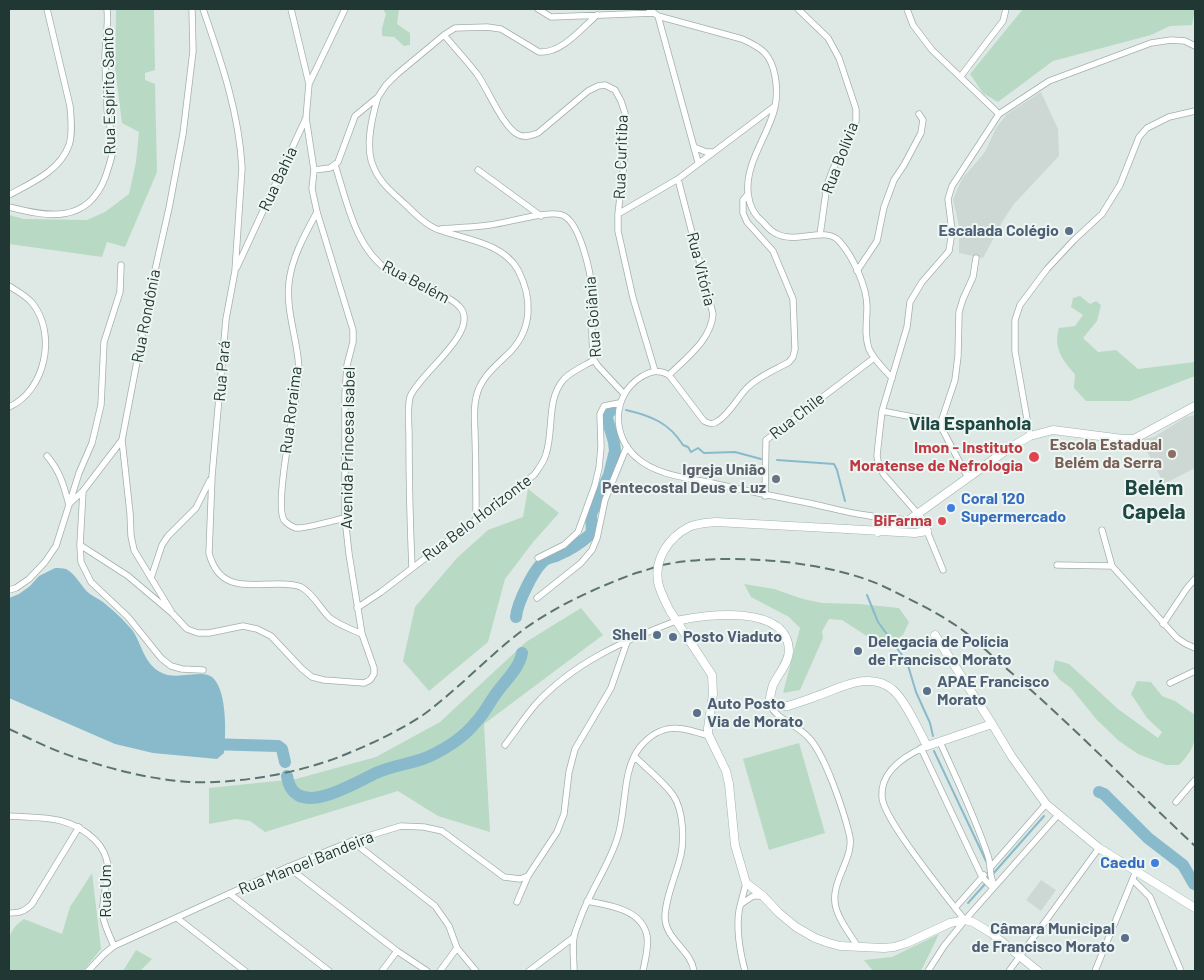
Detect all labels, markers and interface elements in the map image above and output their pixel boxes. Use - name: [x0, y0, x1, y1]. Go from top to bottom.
- street label: Rua Espírito Santo: [98, 27, 120, 155]
- street label: Rua Curitiba: [610, 114, 632, 200]
- street label: Rua Bolívia: [818, 119, 862, 197]
- street label: Rua Bahia: [255, 144, 301, 214]
- place label: Escalada Colégio: [938, 221, 1059, 241]
- marker: Escalada Colégio: [1063, 225, 1075, 237]
- street label: Rua Vitória: [683, 230, 719, 308]
- street label: Rua Belém: [379, 256, 453, 308]
- street label: Rua Rondônia: [128, 268, 164, 364]
- street label: Rua Goiânia: [581, 276, 605, 358]
- street label: Rua Pará: [210, 340, 234, 402]
- street label: Rua Roraima: [276, 365, 306, 455]
- street label: Avenida Princesa Isabel: [337, 367, 359, 529]
- street label: Rua Chile: [766, 389, 828, 443]
- district label: Vila Espanhola: [909, 413, 1031, 435]
- place label: Escola Estadual Belém da Serra: [1050, 435, 1162, 473]
- place label: Imon - Instituto Moratense de Nefrologia: [849, 438, 1023, 476]
- marker: Escola Estadual Belém da Serra: [1166, 448, 1178, 460]
- marker: Imon - Instituto Moratense de Nefrologia: [1027, 450, 1041, 464]
- place label: Igreja União Pentecostal Deus e Luz: [602, 460, 766, 498]
- street label: Rua Belo Horizonte: [419, 471, 535, 565]
- marker: Igreja União Pentecostal Deus e Luz: [770, 473, 782, 485]
- district label: Belém Capela: [1122, 475, 1186, 525]
- place label: Coral 120 Supermercado: [961, 489, 1066, 527]
- marker: Coral 120 Supermercado: [945, 502, 957, 514]
- place label: BiFarma: [873, 511, 932, 531]
- marker: BiFarma: [936, 515, 948, 527]
- place label: Shell: [612, 625, 647, 645]
- place label: Posto Viaduto: [683, 627, 782, 647]
- marker: Shell: [651, 629, 663, 641]
- marker: Posto Viaduto: [667, 631, 679, 643]
- place label: Delegacia de Polícia de Francisco Morato: [868, 632, 1012, 670]
- marker: Delegacia de Polícia de Francisco Morato: [852, 645, 864, 657]
- place label: APAE Francisco Morato: [937, 672, 1049, 710]
- marker: APAE Francisco Morato: [921, 685, 933, 697]
- place label: Auto Posto Via de Morato: [707, 694, 803, 732]
- marker: Auto Posto Via de Morato: [691, 707, 703, 719]
- street label: Rua Manoel Bandeira: [236, 827, 376, 899]
- place label: Caedu: [1100, 853, 1145, 873]
- marker: Caedu: [1149, 857, 1161, 869]
- street label: Rua Um: [96, 864, 116, 918]
- place label: Câmara Municipal de Francisco Morato: [971, 919, 1115, 957]
- marker: Câmara Municipal de Francisco Morato: [1119, 932, 1131, 944]

